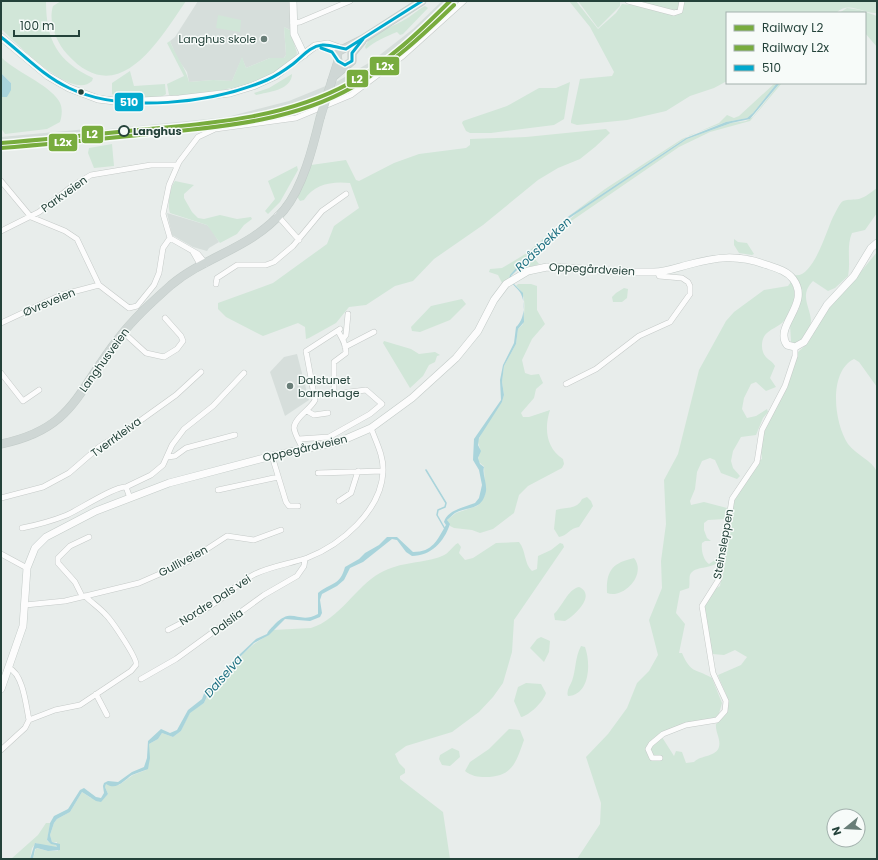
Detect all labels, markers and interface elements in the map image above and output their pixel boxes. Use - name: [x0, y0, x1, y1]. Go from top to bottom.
- scale bar: [14, 12, 79, 38]
- legend: [726, 12, 866, 84]
- text: 100 m: [20, 17, 54, 34]
- text: Railway L2: [762, 19, 823, 36]
- place label: Langhus skole: [179, 31, 256, 47]
- marker: Langhus skole: [259, 34, 269, 44]
- text: Railway L2x: [762, 39, 829, 56]
- line badge: L2x: [369, 56, 400, 76]
- text: L2x: [376, 58, 395, 74]
- text: 510: [762, 59, 781, 76]
- line badge: L2: [346, 69, 369, 88]
- text: L2: [351, 71, 363, 87]
- unlabelled marker: [76, 87, 86, 97]
- line badge: 510: [114, 92, 144, 112]
- text: 510: [120, 94, 138, 110]
- place label: Langhus: [133, 123, 182, 139]
- line badge: L2: [81, 125, 104, 144]
- marker: Langhus: [118, 125, 130, 137]
- text: L2: [86, 126, 98, 142]
- line badge: L2x: [48, 133, 78, 152]
- text: L2x: [54, 134, 73, 150]
- street label: Parkveien: [38, 172, 90, 216]
- water label: Roåsbekken: [511, 213, 575, 275]
- street label: Oppegårdveien: [548, 259, 636, 279]
- street label: Øvreveien: [20, 284, 78, 320]
- street label: Langhusveien: [75, 325, 133, 395]
- place label: Dalstunet barnehage: [298, 372, 360, 401]
- marker: Dalstunet barnehage: [285, 381, 295, 391]
- street label: Tverrkleiva: [88, 413, 144, 461]
- street label: Oppegårdveien: [261, 430, 349, 466]
- street label: Steinsleppen: [709, 508, 737, 580]
- street label: Gulliveien: [156, 541, 210, 581]
- street label: Nordre Dals vei: [176, 571, 254, 629]
- street label: Dalslia: [208, 605, 246, 639]
- water label: Dalselva: [200, 651, 246, 701]
- north arrow: [826, 808, 866, 848]
- text: N: [828, 825, 845, 838]

